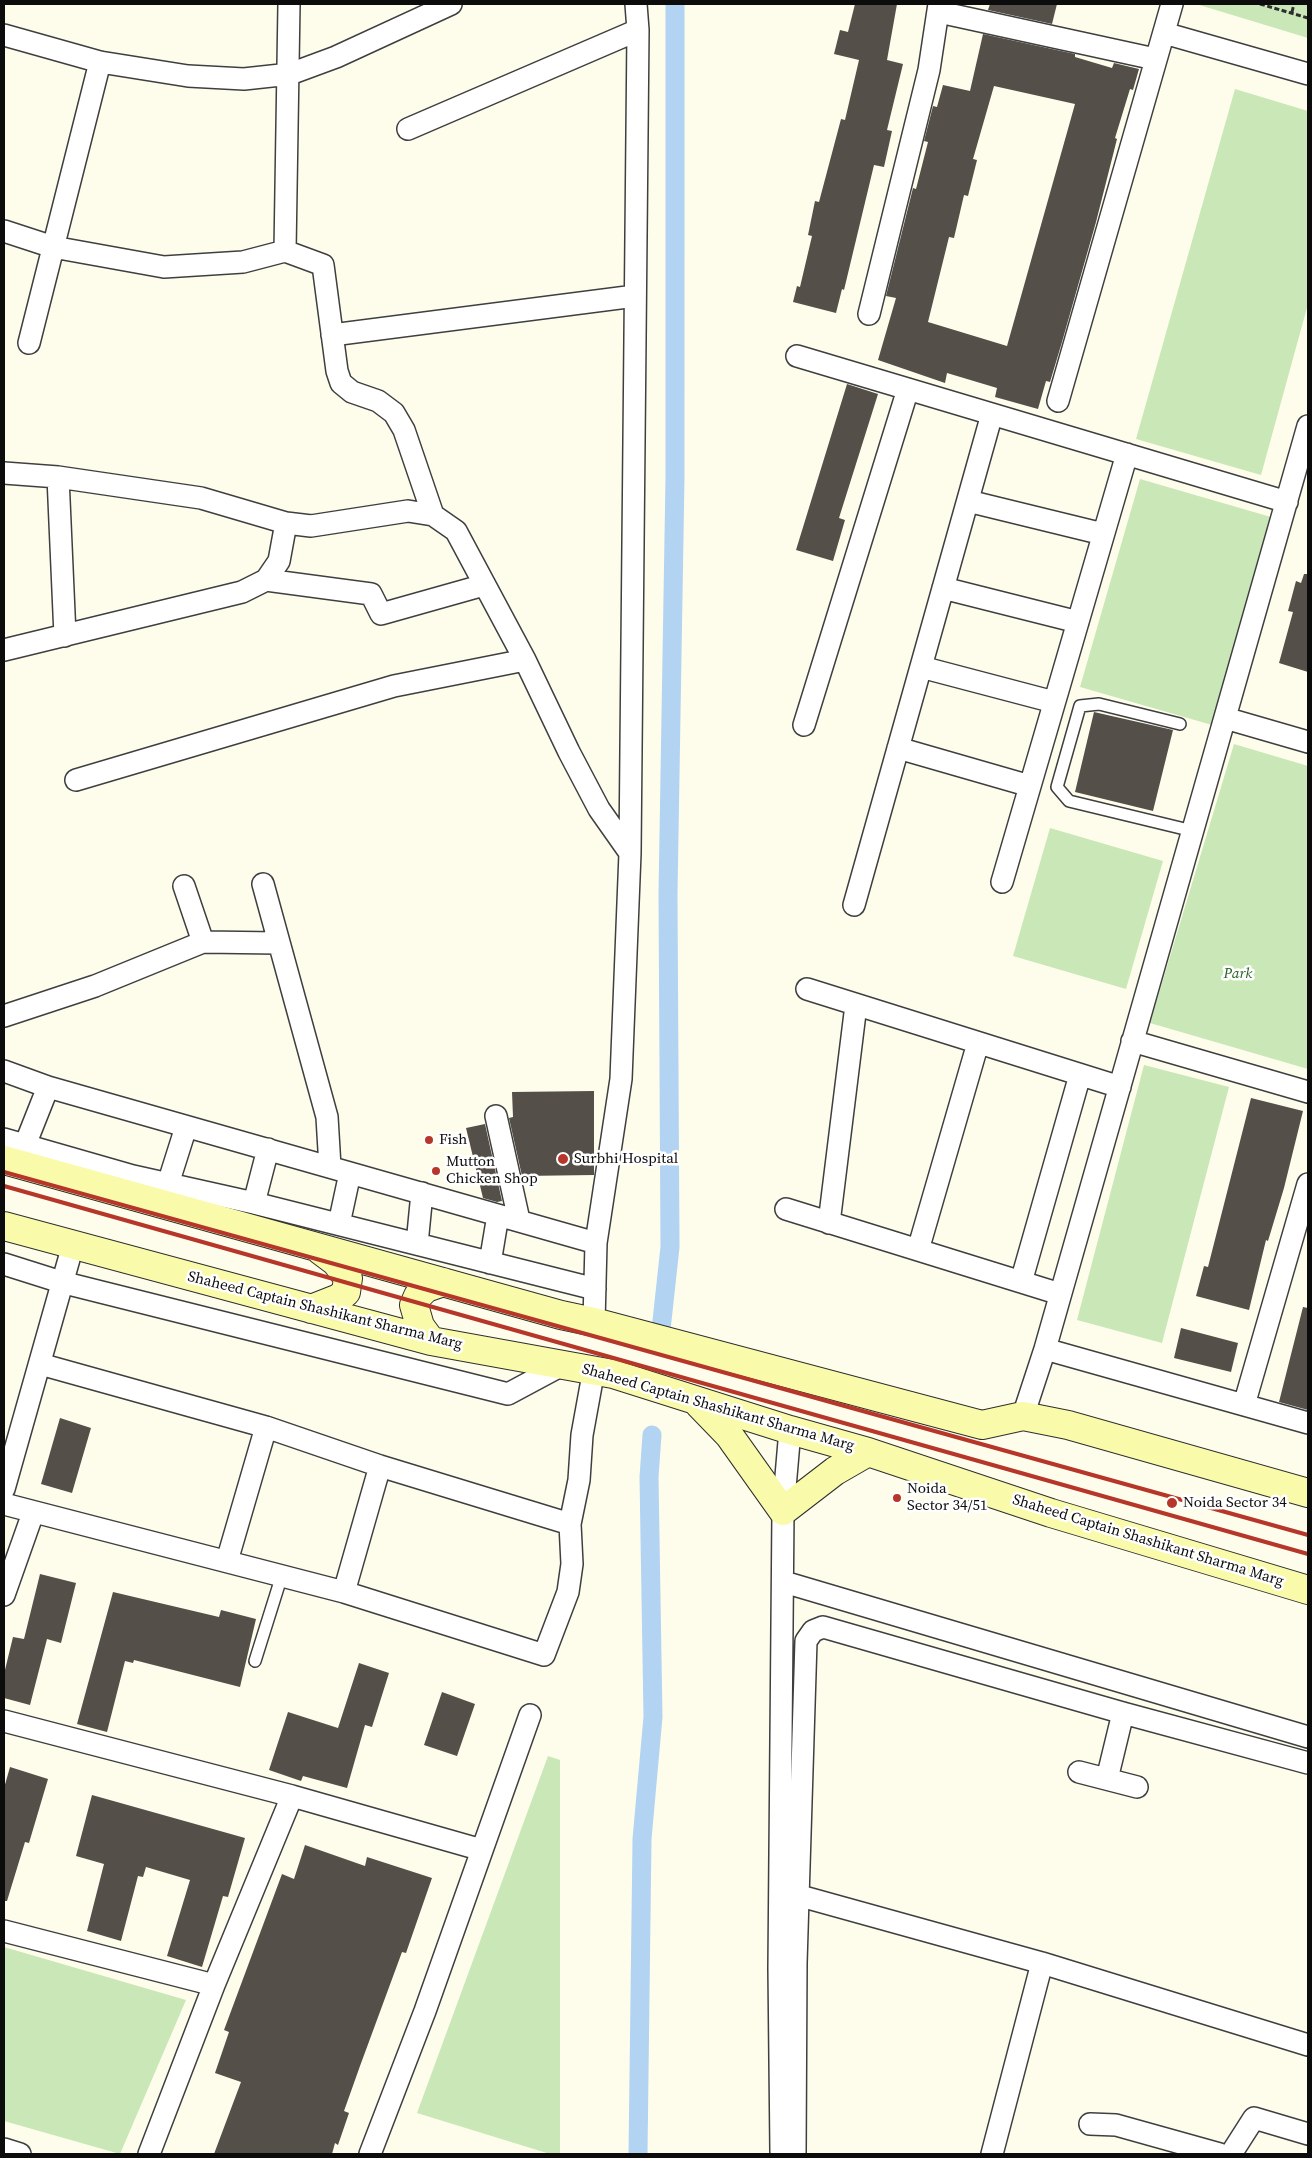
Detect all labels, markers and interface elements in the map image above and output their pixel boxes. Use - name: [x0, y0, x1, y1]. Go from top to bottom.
- park label: Park: [1224, 965, 1252, 983]
- place label: Fish: [439, 1131, 467, 1149]
- marker: Fish: [423, 1134, 435, 1146]
- place label: Surbhi Hospital: [574, 1150, 678, 1168]
- marker: Surbhi Hospital: [556, 1152, 570, 1166]
- place label: Mutton Chicken Shop: [446, 1153, 538, 1188]
- marker: Mutton Chicken Shop: [430, 1165, 442, 1177]
- street label: Shaheed Captain Shashikant Sharma Marg: [186, 1268, 464, 1354]
- street label: Shaheed Captain Shashikant Sharma Marg: [580, 1360, 856, 1456]
- place label: Noida Sector 34/51: [907, 1480, 988, 1515]
- street label: Shaheed Captain Shashikant Sharma Marg: [1010, 1491, 1286, 1591]
- marker: Noida Sector 34/51: [891, 1492, 903, 1504]
- place label: Noida Sector 34: [1183, 1494, 1287, 1512]
- marker: Noida Sector 34: [1165, 1496, 1179, 1510]

